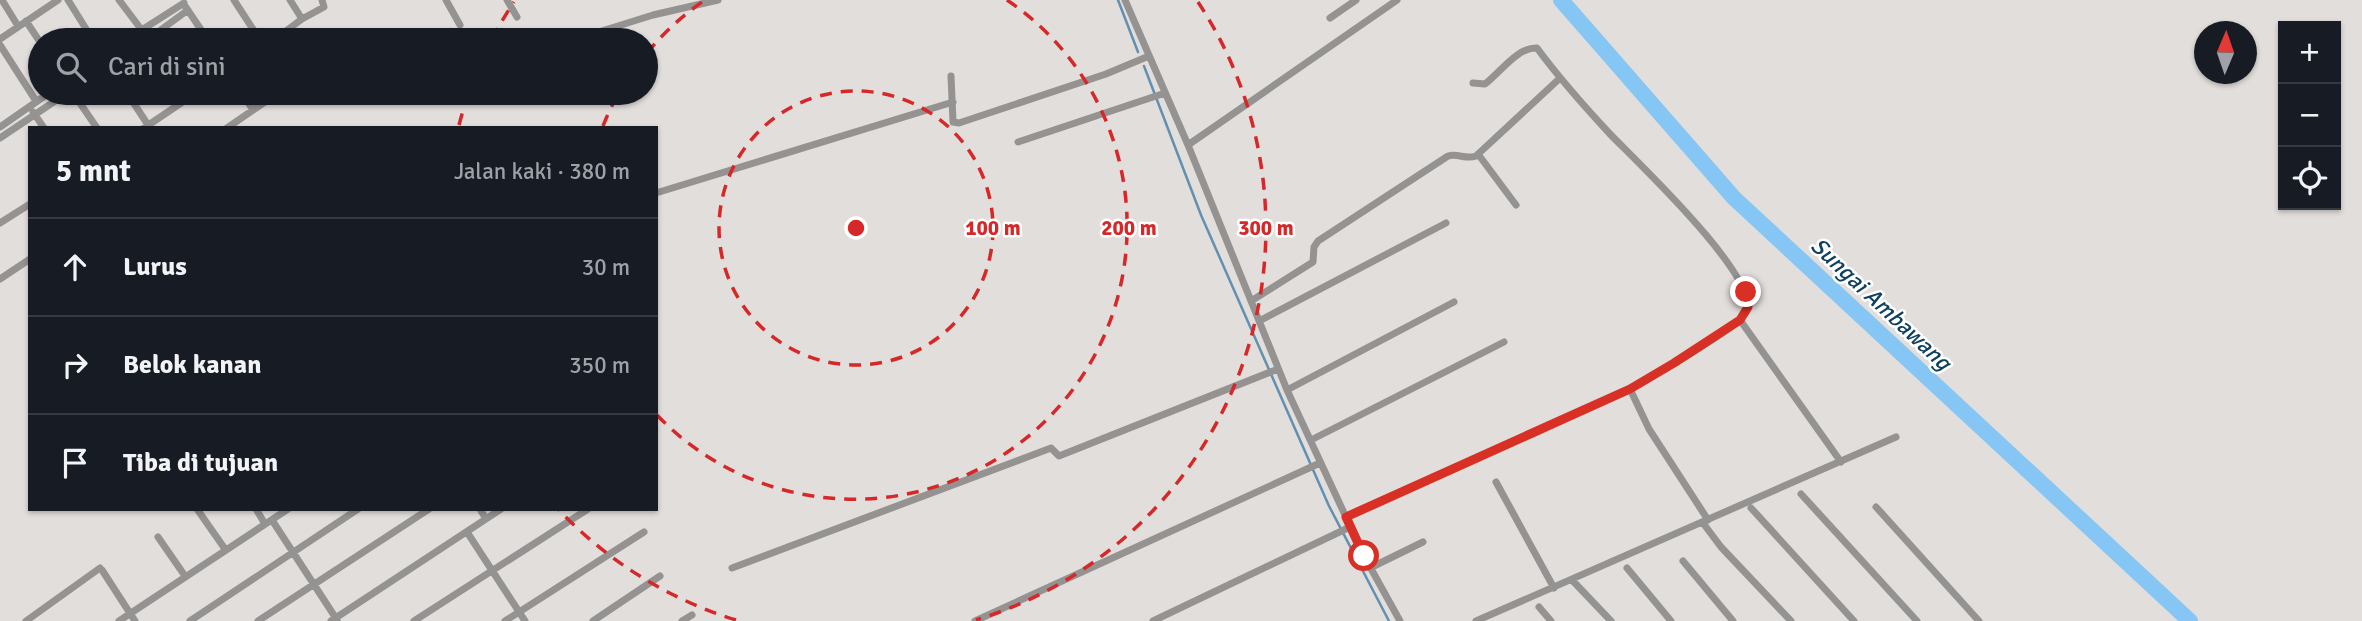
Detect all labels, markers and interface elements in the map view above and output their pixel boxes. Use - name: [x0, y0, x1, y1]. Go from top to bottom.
- north arrow: [2194, 21, 2257, 84]
- map controls: [2278, 21, 2341, 210]
- button: +: [2278, 21, 2341, 84]
- search box: [28, 28, 658, 105]
- icon: search: [52, 48, 90, 86]
- text: Cari di sini: [108, 51, 226, 83]
- button: −: [2278, 84, 2341, 147]
- button: locate: [2278, 147, 2341, 210]
- text: 5 mnt: [56, 153, 131, 190]
- text: Jalan kaki · 380 m: [454, 157, 630, 186]
- text: 100 m: [965, 215, 1021, 241]
- text: 200 m: [1101, 215, 1157, 241]
- text: 300 m: [1238, 215, 1294, 241]
- centre of rings: [844, 216, 868, 240]
- water label: Sungai Ambawang: [1805, 231, 1959, 378]
- icon: ahead: [56, 248, 94, 286]
- text: Lurus: [123, 251, 187, 283]
- text: 30 m: [582, 253, 630, 282]
- route end: [1730, 276, 1761, 307]
- icon: right: [56, 346, 94, 384]
- text: Belok kanan: [123, 349, 261, 381]
- text: 350 m: [569, 351, 630, 380]
- icon: arrive: [56, 444, 94, 482]
- text: Tiba di tujuan: [123, 447, 278, 479]
- route start: [1348, 540, 1379, 571]

